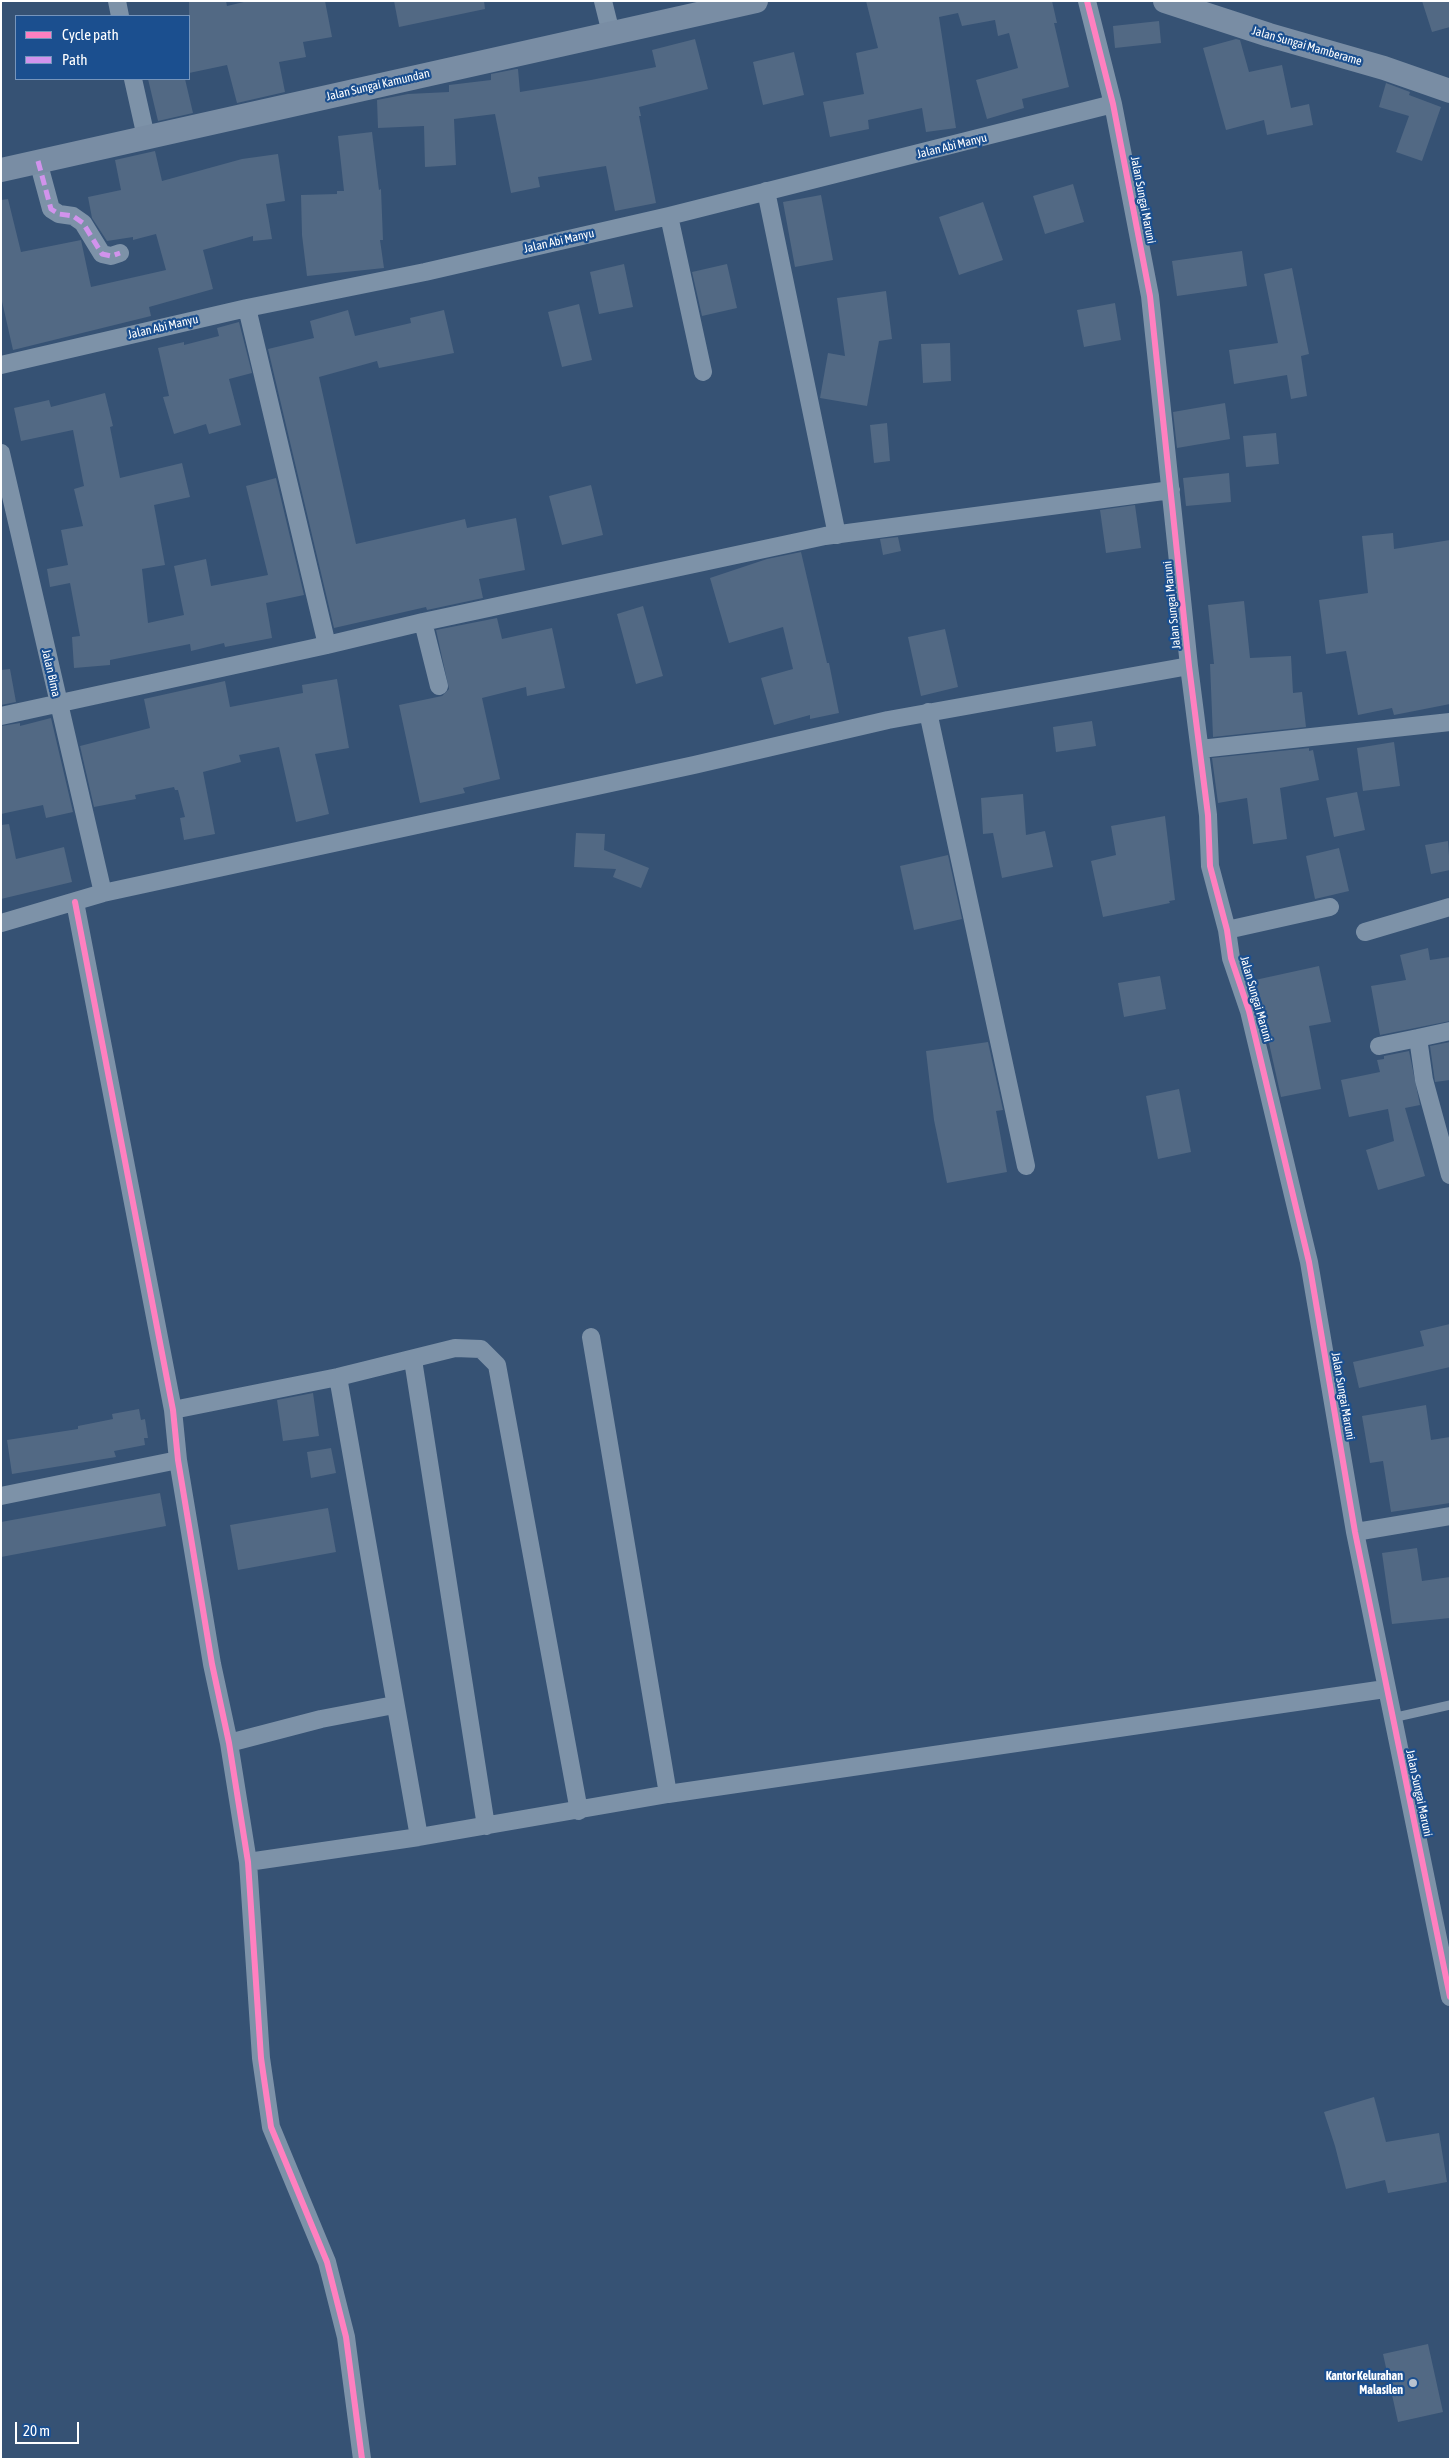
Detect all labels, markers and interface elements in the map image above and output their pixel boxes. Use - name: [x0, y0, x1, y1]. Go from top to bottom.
- legend: [15, 15, 190, 80]
- street label: Jalan Sungai Mamberame: [1250, 23, 1364, 69]
- text: Cycle path: [62, 26, 119, 43]
- text: Path: [62, 51, 88, 68]
- street label: Jalan Sungai Kamundan: [325, 66, 431, 104]
- street label: Jalan Abi Manyu: [915, 130, 989, 162]
- street label: Jalan Sungai Maruni: [1127, 155, 1159, 245]
- street label: Jalan Abi Manyu: [522, 226, 596, 256]
- street label: Jalan Abi Manyu: [126, 312, 200, 342]
- street label: Jalan Sungai Maruni: [1160, 560, 1184, 650]
- street label: Jalan Bima: [39, 648, 63, 698]
- street label: Jalan Sungai Maruni: [1237, 954, 1275, 1044]
- street label: Jalan Sungai Maruni: [1328, 1351, 1358, 1441]
- street label: Jalan Sungai Maruni: [1403, 1748, 1435, 1838]
- place label: Kantor Kelurahan Malasilen: [1326, 2369, 1403, 2397]
- marker: Kantor Kelurahan Malasilen: [1407, 2377, 1419, 2389]
- scale bar: [18, 2412, 81, 2444]
- text: 20 m: [23, 2422, 50, 2439]

